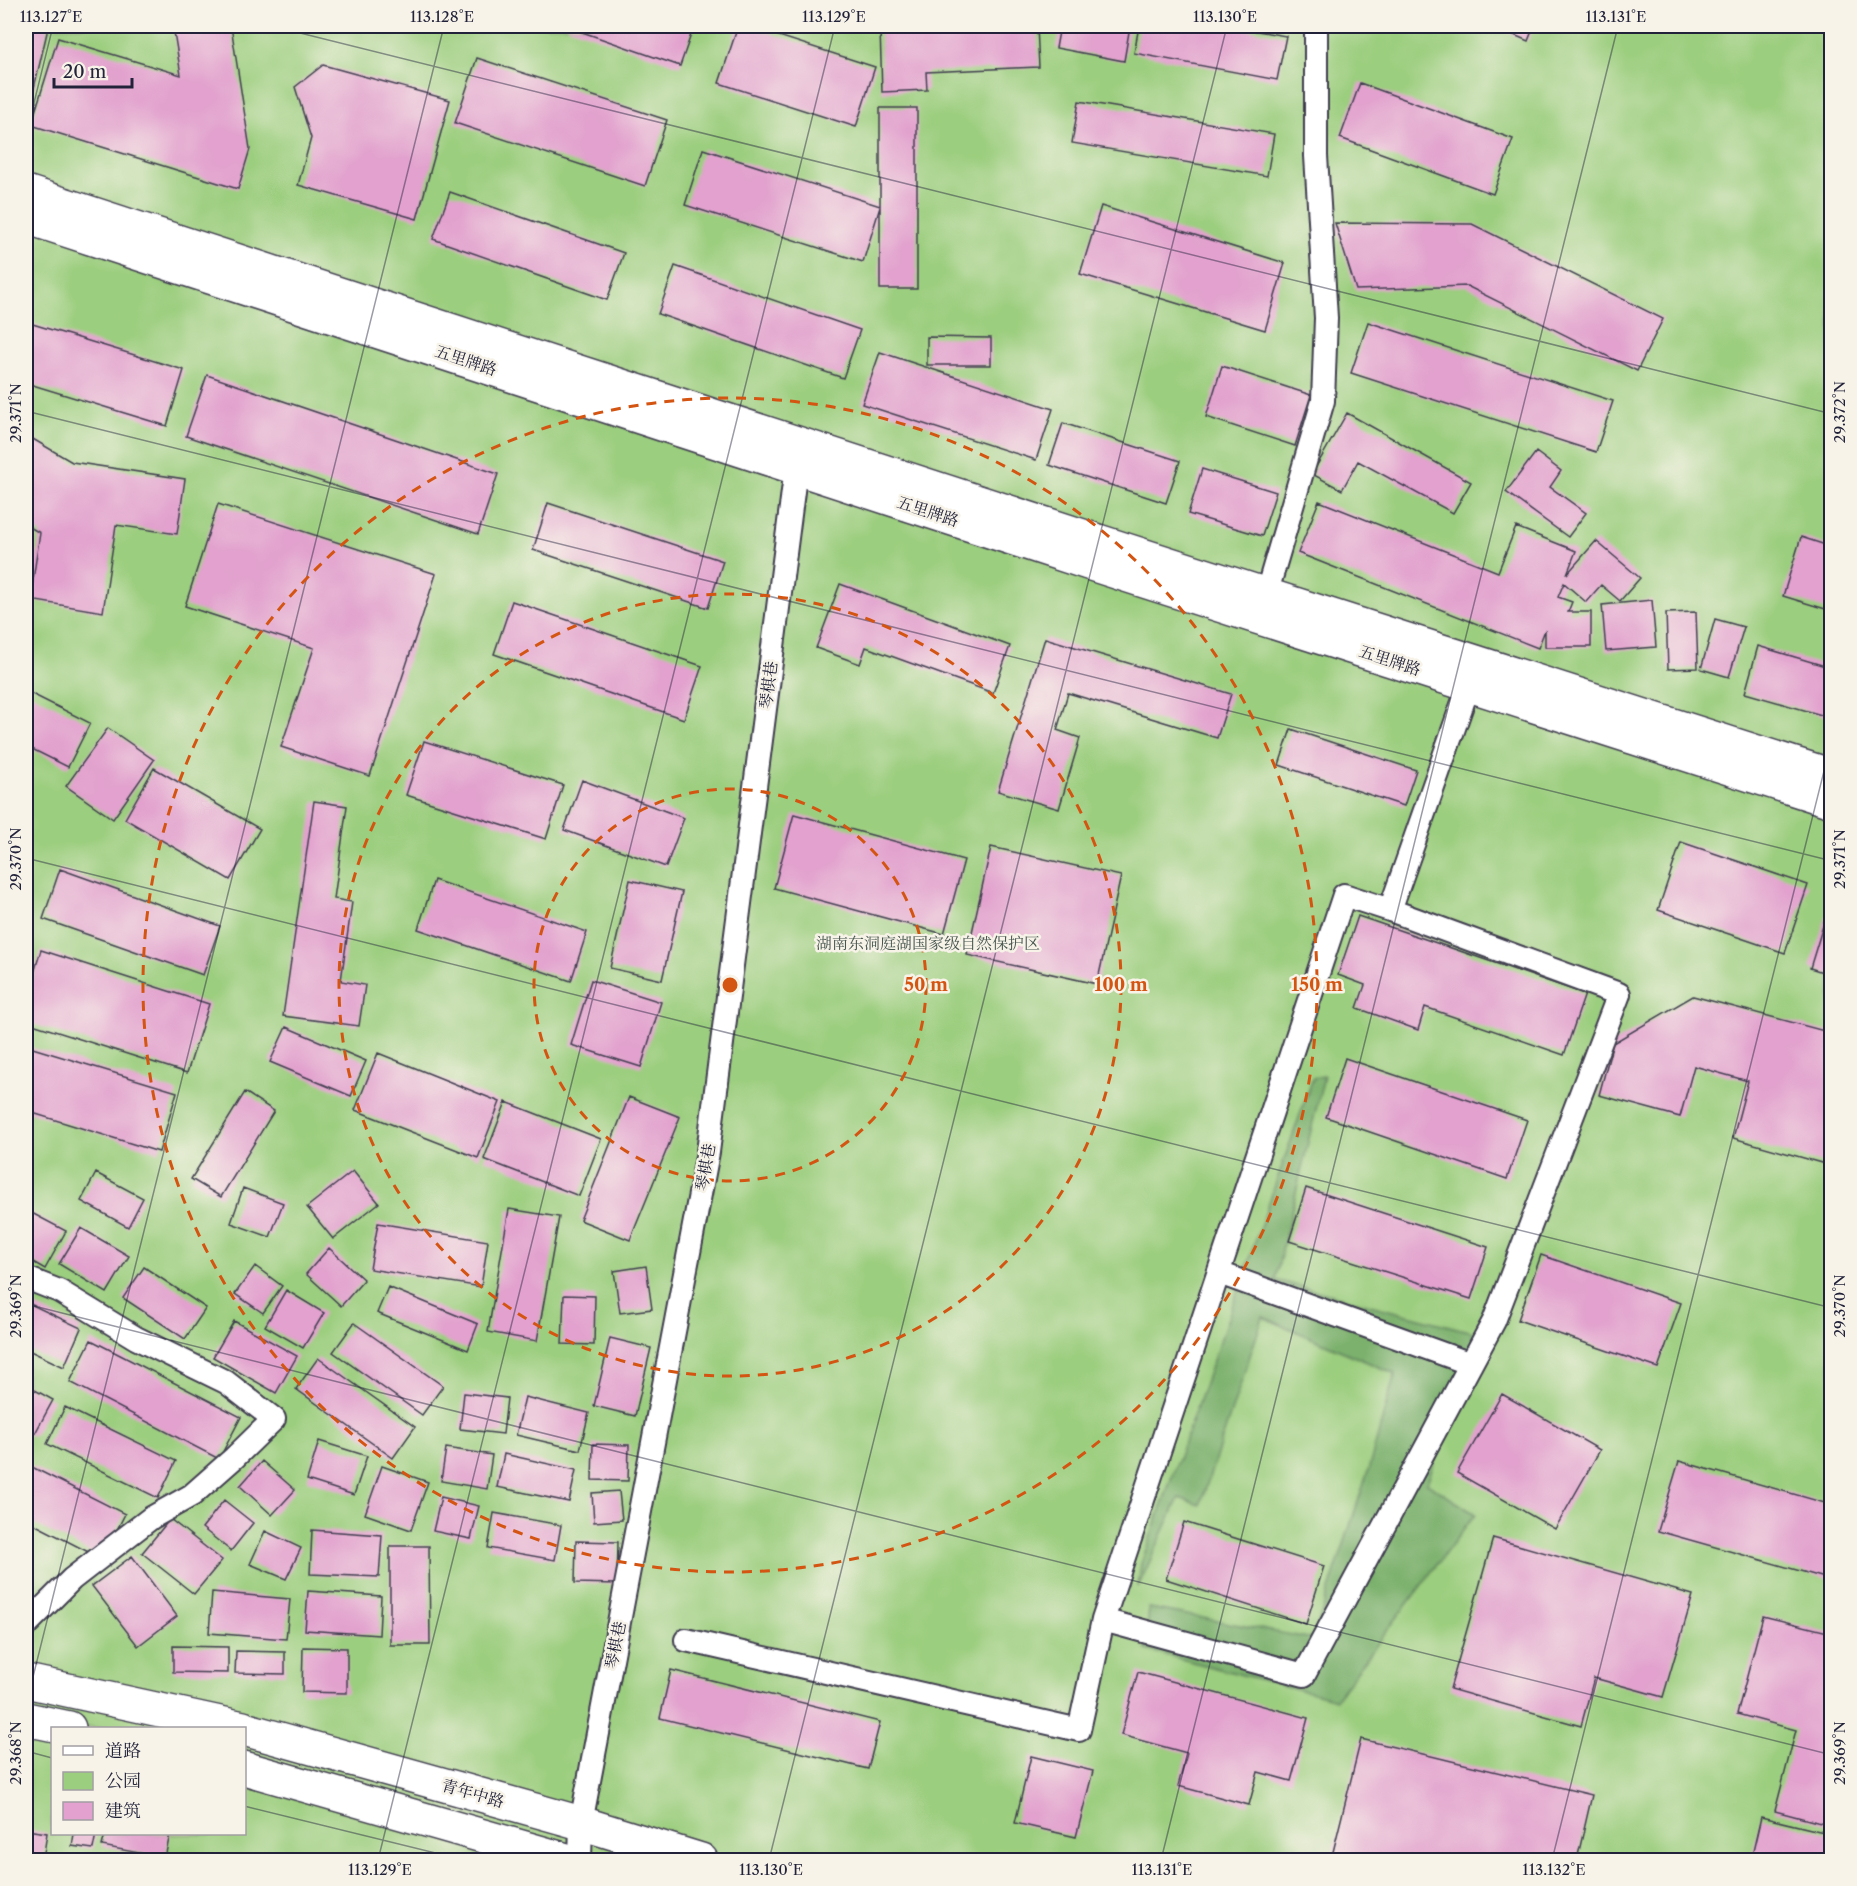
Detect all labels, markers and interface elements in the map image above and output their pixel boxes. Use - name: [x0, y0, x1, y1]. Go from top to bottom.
- text: 113.127°E: [20, 7, 82, 26]
- text: 113.128°E: [410, 7, 474, 26]
- text: 113.129°E: [802, 7, 866, 26]
- text: 113.130°E: [1193, 7, 1257, 26]
- text: 113.131°E: [1586, 7, 1646, 26]
- scale bar: [54, 51, 132, 89]
- text: 20 m: [63, 61, 107, 83]
- street label: 五里牌路: [432, 341, 500, 379]
- text: 29.372°N: [1830, 381, 1849, 443]
- text: 29.371°N: [6, 383, 25, 443]
- street label: 五里牌路: [894, 492, 962, 530]
- street label: 五里牌路: [1356, 641, 1424, 679]
- street label: 琴棋巷: [755, 660, 781, 710]
- text: 29.370°N: [6, 827, 25, 891]
- text: 29.371°N: [1830, 829, 1849, 889]
- park label: 湖南东洞庭湖国家级自然保护区: [816, 933, 1040, 953]
- text: 50 m: [904, 974, 948, 996]
- text: 100 m: [1094, 974, 1148, 996]
- text: 150 m: [1291, 974, 1343, 996]
- centre of rings: [720, 975, 740, 995]
- street label: 琴棋巷: [691, 1142, 719, 1192]
- text: 29.369°N: [6, 1274, 25, 1338]
- text: 29.370°N: [1830, 1274, 1849, 1338]
- street label: 琴棋巷: [601, 1620, 629, 1670]
- text: 29.368°N: [6, 1721, 25, 1785]
- text: 29.369°N: [1830, 1721, 1849, 1785]
- legend: [51, 1727, 246, 1835]
- text: 道路: [105, 1740, 141, 1762]
- text: 公园: [105, 1770, 141, 1792]
- street label: 青年中路: [439, 1775, 507, 1811]
- text: 建筑: [105, 1800, 141, 1822]
- text: 113.129°E: [348, 1860, 412, 1879]
- text: 113.130°E: [739, 1860, 803, 1879]
- text: 113.131°E: [1132, 1860, 1192, 1879]
- text: 113.132°E: [1522, 1860, 1586, 1879]

